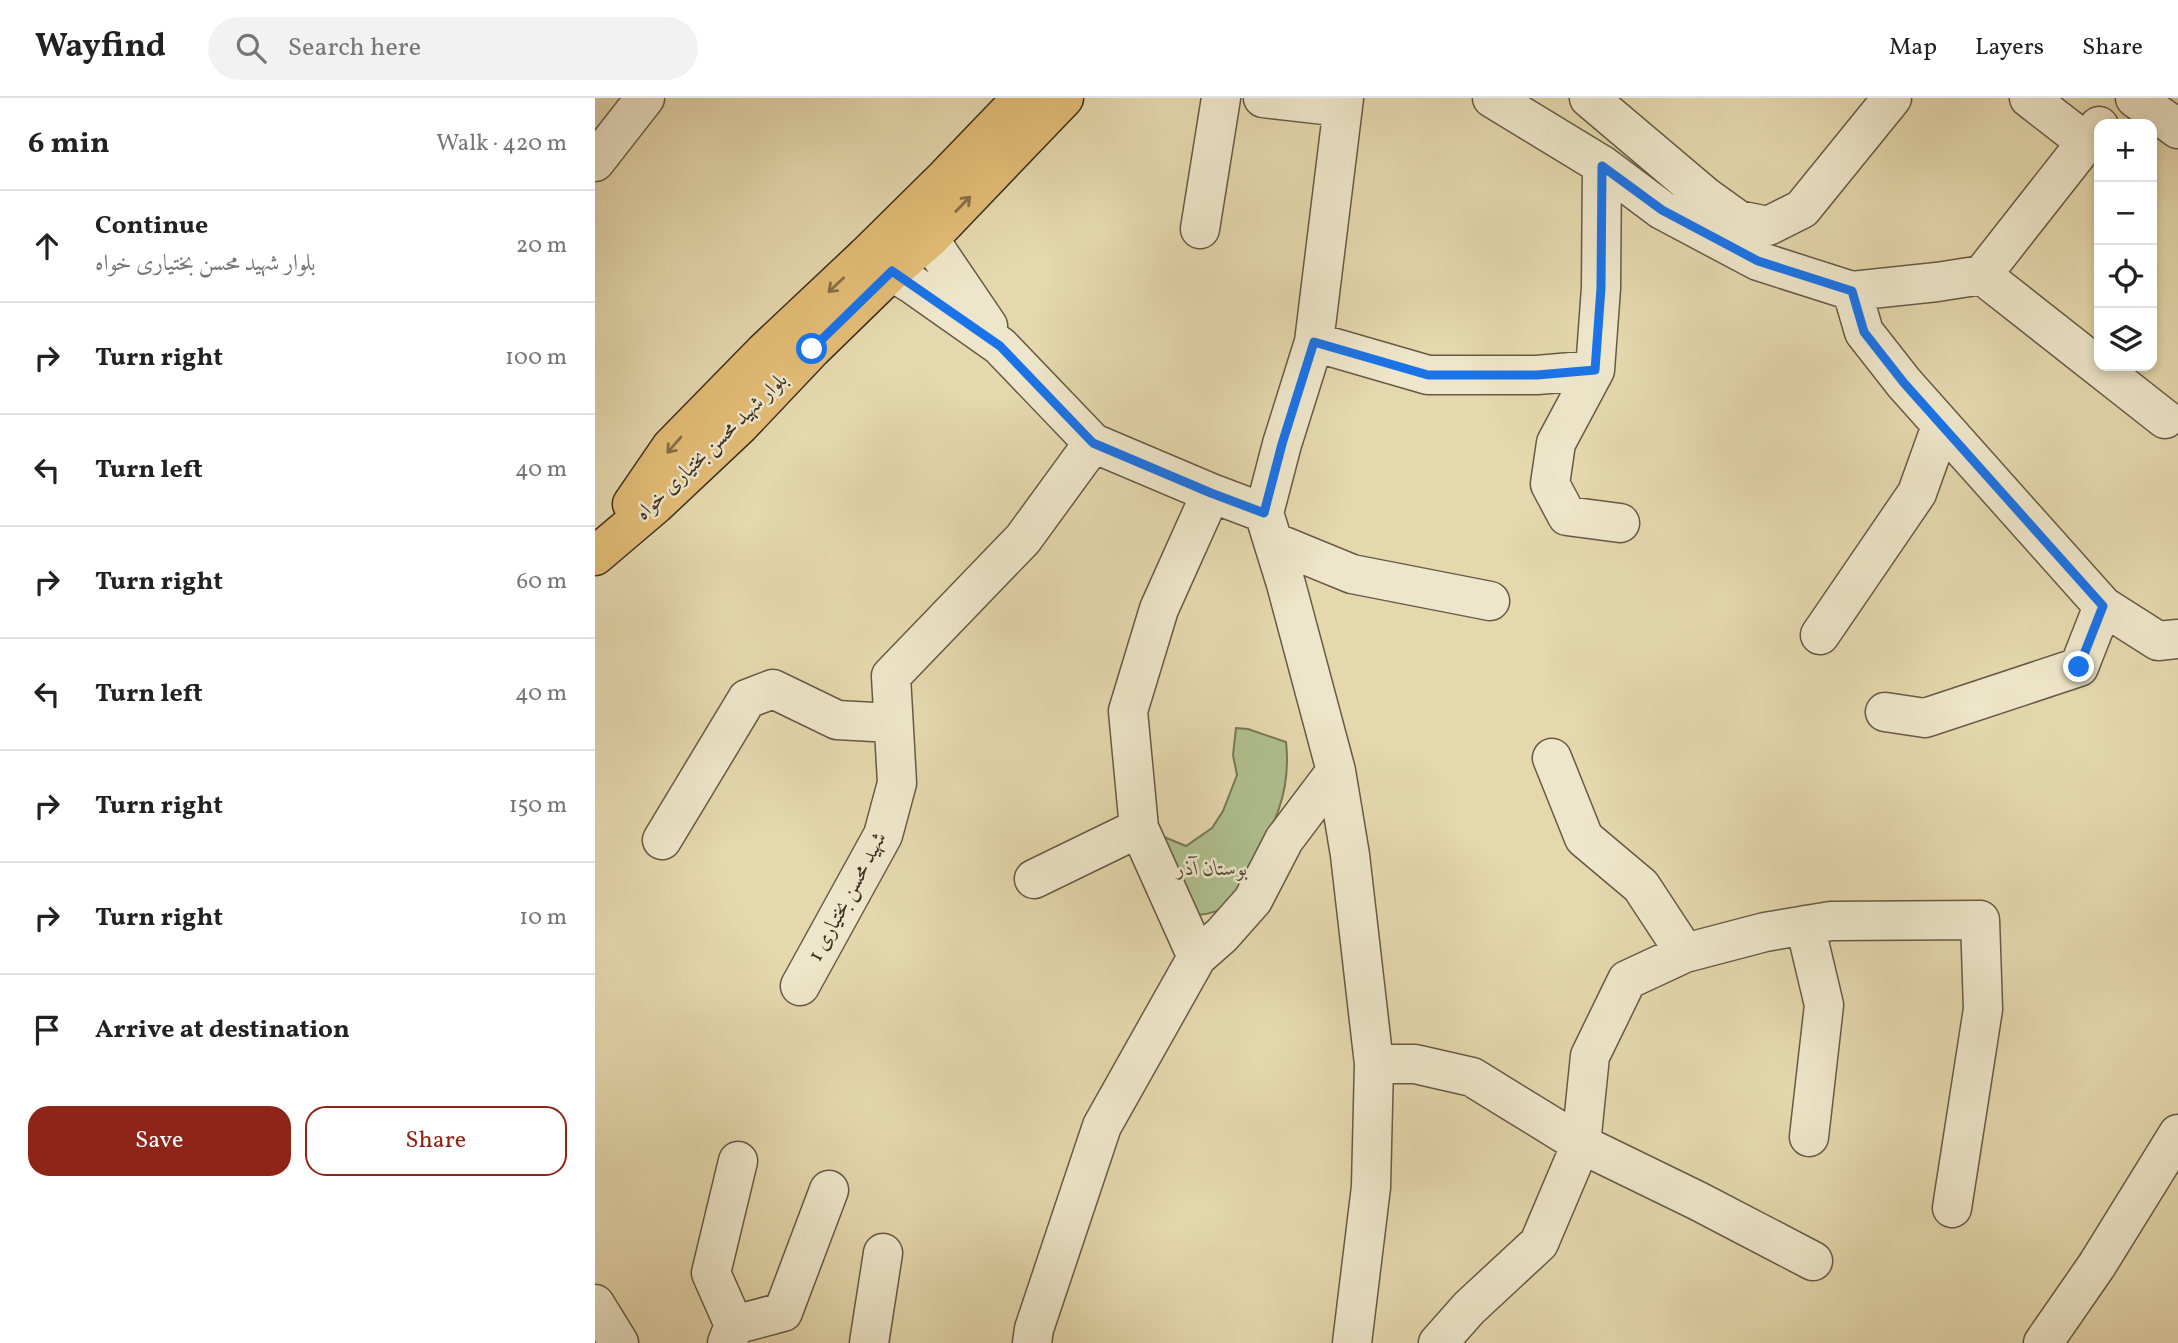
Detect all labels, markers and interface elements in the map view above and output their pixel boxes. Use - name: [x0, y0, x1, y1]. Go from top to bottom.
- search box: [208, 17, 698, 80]
- text: Wayfind: [35, 25, 166, 71]
- icon: search: [232, 29, 270, 67]
- text: Search here: [288, 30, 421, 66]
- text: Map: [1889, 31, 1937, 65]
- text: Layers: [1975, 31, 2044, 65]
- text: Share: [2082, 31, 2143, 65]
- map controls: [2094, 119, 2157, 371]
- button: +: [2094, 119, 2157, 182]
- text: 6 min: [28, 123, 110, 165]
- text: Walk · 420 m: [436, 128, 567, 160]
- button: −: [2094, 182, 2157, 245]
- one-way arrow: [954, 196, 971, 213]
- text: Continue: [95, 208, 208, 244]
- icon: ahead: [28, 227, 66, 265]
- text: 20 m: [516, 230, 567, 262]
- button: locate: [2094, 245, 2157, 308]
- text: بلوار شهید محسن بختیاری خواه: [95, 248, 316, 280]
- one-way arrow: [827, 277, 845, 293]
- button: layers: [2094, 308, 2157, 371]
- route start: [796, 333, 827, 364]
- icon: right: [28, 339, 66, 377]
- text: Turn right: [95, 340, 223, 376]
- text: 100 m: [505, 342, 567, 374]
- street label: بلوار شهید محسن بختیاری خواه: [629, 367, 795, 527]
- one-way arrow: [666, 436, 683, 453]
- icon: left: [28, 451, 66, 489]
- text: Turn left: [95, 452, 203, 488]
- text: 40 m: [515, 454, 567, 486]
- icon: right: [28, 563, 66, 601]
- text: Turn right: [95, 564, 223, 600]
- text: 60 m: [517, 566, 567, 598]
- route end: [2063, 651, 2094, 682]
- icon: left: [28, 675, 66, 713]
- text: Turn left: [95, 676, 203, 712]
- text: 40 m: [515, 678, 567, 710]
- icon: right: [28, 787, 66, 825]
- text: Turn right: [95, 788, 223, 824]
- text: 150 m: [509, 790, 567, 822]
- street label: شهید محسن بختیاری 1: [802, 827, 894, 967]
- park label: بوستان آذر: [1174, 855, 1248, 884]
- icon: right: [28, 899, 66, 937]
- text: Turn right: [95, 900, 223, 936]
- text: 10 m: [519, 902, 567, 934]
- icon: arrive: [28, 1011, 66, 1049]
- text: Arrive at destination: [95, 1012, 350, 1048]
- button: Save: [28, 1106, 291, 1176]
- button: Share: [305, 1106, 567, 1176]

